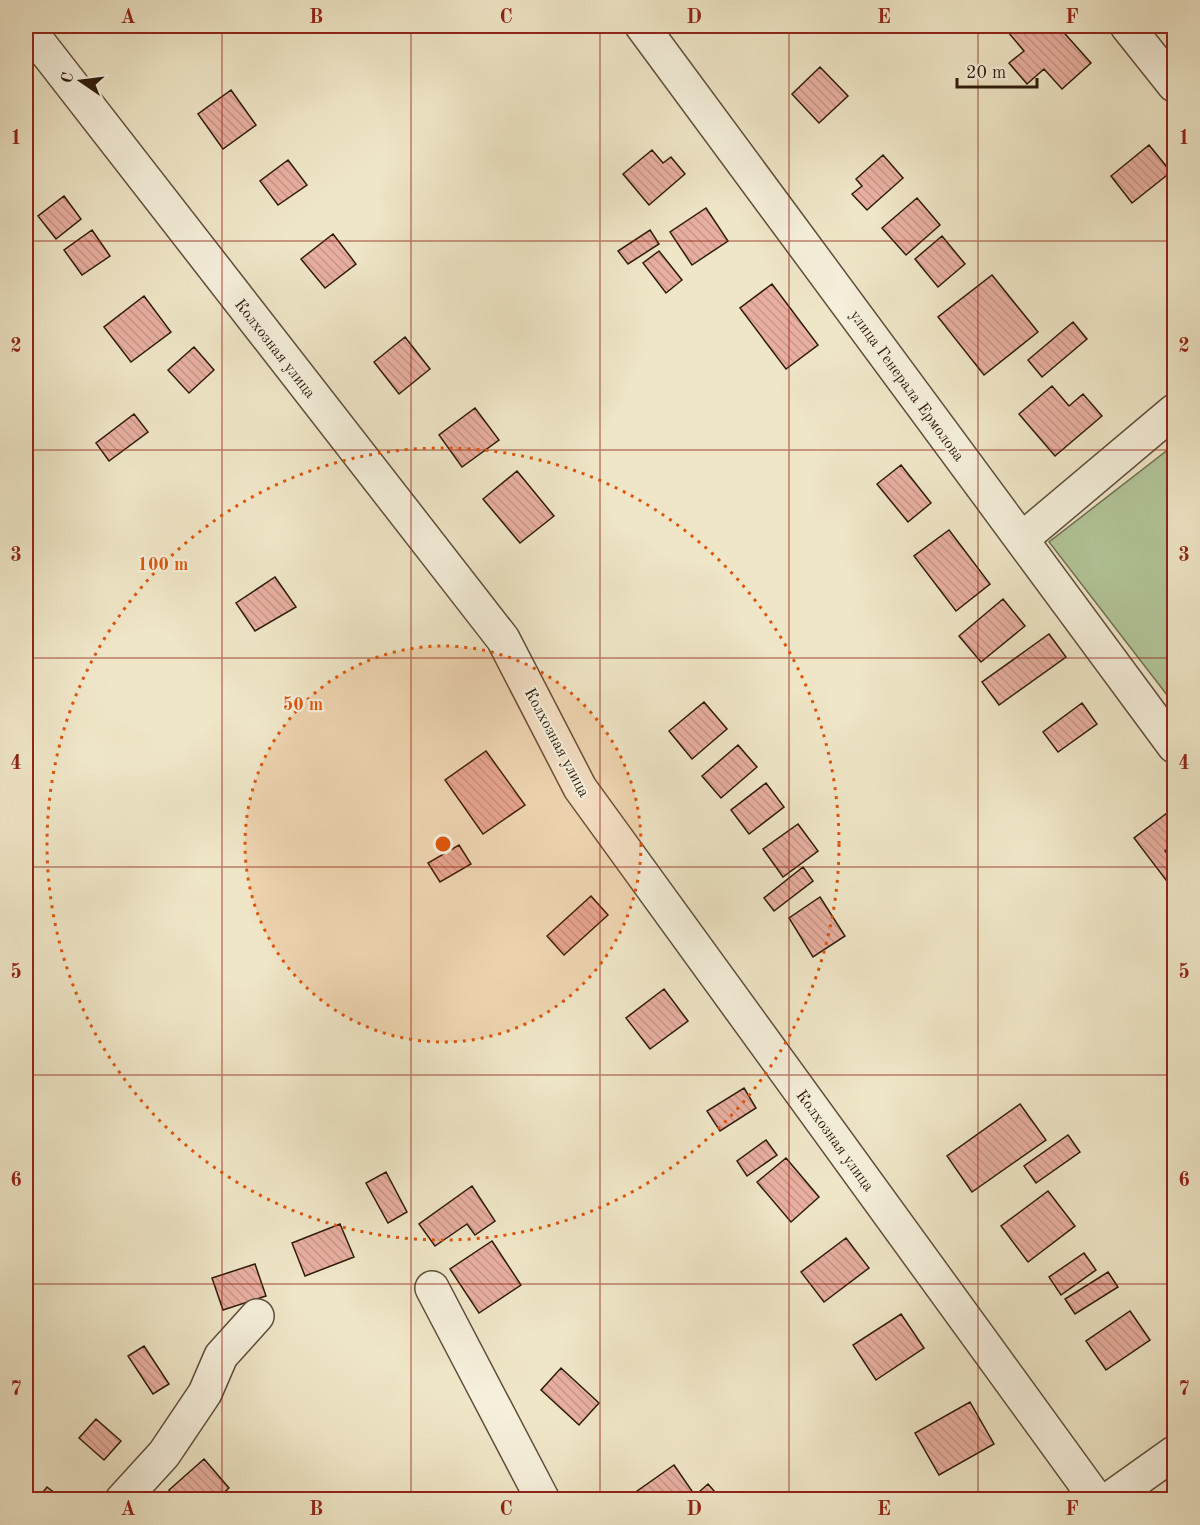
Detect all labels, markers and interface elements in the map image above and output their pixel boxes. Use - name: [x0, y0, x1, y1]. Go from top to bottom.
- text: A: [120, 8, 136, 28]
- text: B: [309, 8, 323, 28]
- text: C: [499, 8, 513, 28]
- text: D: [686, 8, 702, 28]
- text: E: [877, 8, 891, 28]
- text: F: [1065, 8, 1079, 28]
- north arrow: [51, 51, 111, 111]
- scale bar: [957, 51, 1036, 89]
- text: 20 m: [966, 64, 1006, 82]
- text: С: [59, 71, 77, 85]
- text: 1: [10, 129, 22, 149]
- text: 1: [1178, 129, 1190, 149]
- street label: Колхозная улица: [231, 297, 318, 402]
- street label: улица Генерала Ермолова: [846, 308, 967, 465]
- text: 2: [10, 337, 22, 357]
- text: 2: [1178, 337, 1190, 357]
- text: 3: [10, 546, 22, 566]
- text: 3: [1178, 546, 1190, 566]
- text: 100 m: [138, 556, 188, 574]
- street label: Колхозная улица: [521, 686, 592, 800]
- text: 50 m: [283, 696, 323, 714]
- text: 4: [10, 754, 22, 774]
- text: 4: [1178, 754, 1190, 774]
- centre of rings: [433, 834, 453, 854]
- text: 5: [10, 962, 22, 983]
- text: 5: [1178, 962, 1190, 983]
- street label: Колхозная улица: [792, 1088, 876, 1195]
- text: 6: [10, 1171, 22, 1191]
- text: 6: [1178, 1171, 1190, 1191]
- text: 7: [10, 1380, 22, 1400]
- text: 7: [1178, 1380, 1190, 1400]
- text: A: [120, 1500, 136, 1520]
- text: B: [309, 1500, 323, 1520]
- text: C: [499, 1500, 513, 1520]
- text: D: [686, 1500, 702, 1520]
- text: E: [877, 1500, 891, 1520]
- text: F: [1065, 1500, 1079, 1520]

